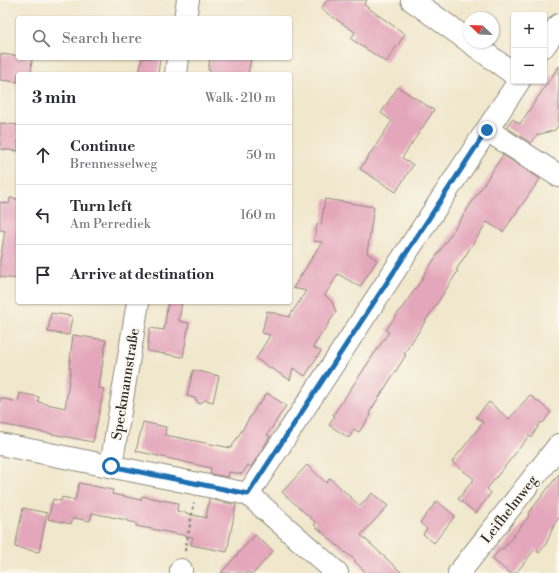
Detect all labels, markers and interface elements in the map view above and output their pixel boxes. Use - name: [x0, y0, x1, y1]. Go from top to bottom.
- north arrow: [463, 12, 499, 48]
- map controls: [511, 12, 547, 84]
- button: +: [511, 12, 547, 48]
- search box: [16, 16, 292, 60]
- icon: search: [30, 27, 52, 49]
- text: Search here: [62, 29, 142, 48]
- button: −: [511, 48, 547, 84]
- text: 3 min: [32, 87, 76, 109]
- text: Walk · 210 m: [205, 90, 276, 106]
- route end: [478, 121, 496, 139]
- text: Continue: [70, 137, 135, 156]
- icon: ahead: [32, 144, 54, 166]
- text: 50 m: [246, 147, 276, 163]
- text: Brennesselweg: [70, 156, 157, 172]
- text: Turn left: [70, 197, 132, 216]
- icon: left: [32, 204, 54, 226]
- text: 160 m: [240, 207, 276, 223]
- text: Am Perrediek: [70, 216, 151, 232]
- icon: arrive: [32, 264, 54, 286]
- text: Arrive at destination: [70, 265, 214, 284]
- street label: Speckmannstraße: [108, 327, 144, 441]
- route start: [102, 457, 120, 475]
- street label: Leifhelmweg: [478, 471, 542, 547]

